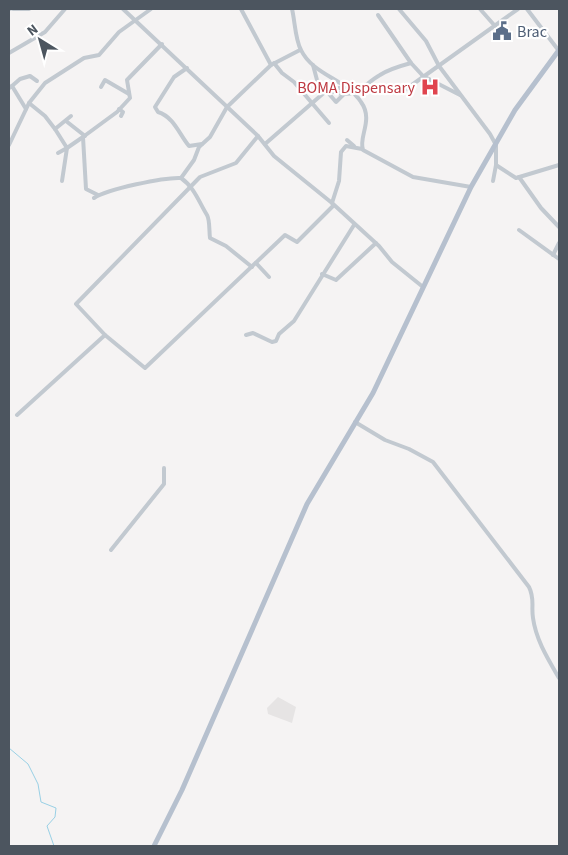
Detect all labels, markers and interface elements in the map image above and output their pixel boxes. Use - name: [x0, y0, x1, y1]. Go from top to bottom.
- north arrow: [15, 15, 65, 65]
- text: N: [23, 20, 43, 41]
- public building icon: Brac: [491, 20, 513, 42]
- place label: Brac: [517, 21, 547, 43]
- hospital icon: BOMA Dispensary: [419, 76, 441, 98]
- place label: BOMA Dispensary: [297, 77, 416, 99]

